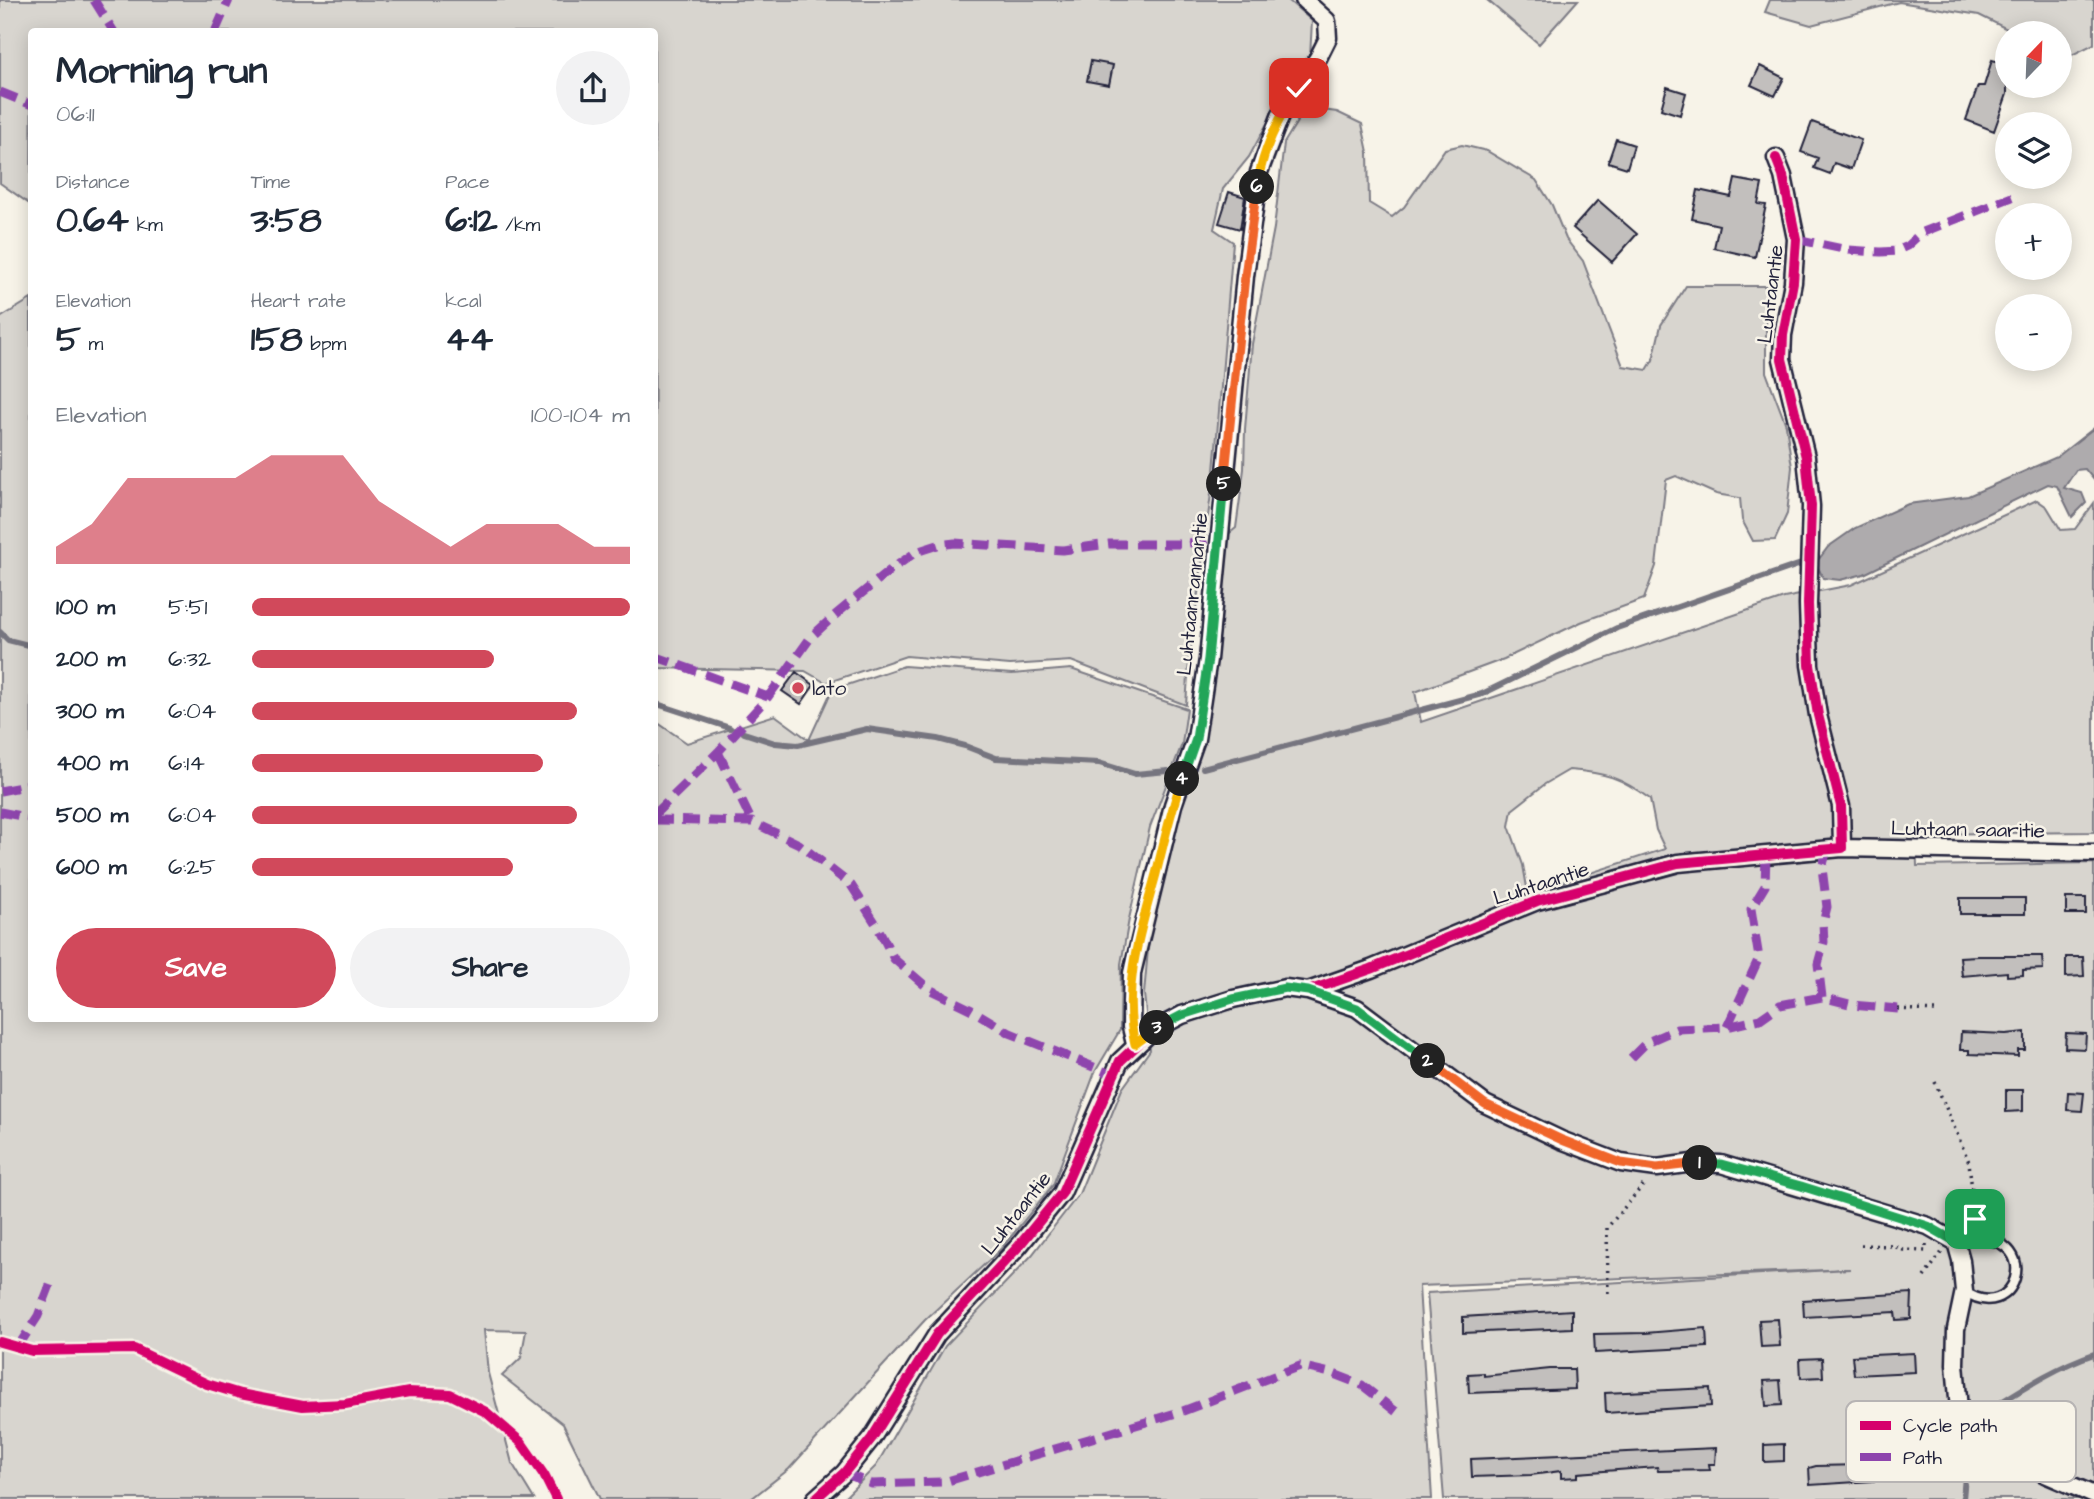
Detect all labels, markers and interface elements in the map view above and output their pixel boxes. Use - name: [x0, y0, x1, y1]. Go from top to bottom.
- north arrow: [1995, 21, 2072, 98]
- map controls: [1995, 21, 2072, 371]
- text: Morning run: [56, 46, 268, 98]
- button: share: [556, 51, 630, 125]
- pin: [1269, 58, 1329, 118]
- icon: check: [1280, 69, 1318, 107]
- text: 06:11: [56, 98, 95, 130]
- button: layers: [1995, 112, 2072, 189]
- text: Distance: [56, 169, 130, 196]
- text: Time: [251, 169, 290, 196]
- text: Pace: [445, 169, 489, 196]
- pin: 6: [1240, 170, 1274, 204]
- text: 6: [1251, 173, 1262, 200]
- text: 0.64: [56, 196, 129, 245]
- text: 3:58: [251, 196, 322, 245]
- text: 6:12: [445, 196, 498, 245]
- button: +: [1995, 203, 2072, 280]
- text: km: [129, 212, 163, 239]
- text: /km: [498, 212, 540, 239]
- street label: Luhtaantie: [1750, 243, 1791, 345]
- text: Elevation: [56, 288, 131, 315]
- text: Heart rate: [251, 288, 346, 315]
- text: kcal: [445, 288, 482, 315]
- button: −: [1995, 294, 2072, 371]
- text: 5: [56, 315, 81, 364]
- text: 158: [251, 315, 303, 364]
- text: 44: [445, 315, 493, 364]
- text: m: [81, 331, 103, 358]
- text: bpm: [303, 331, 346, 358]
- text: Elevation: [56, 399, 147, 431]
- text: 100–104 m: [531, 399, 630, 431]
- pin: 5: [1206, 466, 1242, 502]
- text: 5: [1217, 470, 1230, 497]
- street label: Luhtaanrannantie: [1170, 511, 1215, 677]
- text: 100 m: [56, 591, 115, 623]
- text: 5:51: [168, 591, 207, 623]
- text: 200 m: [56, 643, 125, 675]
- text: 6:32: [168, 643, 211, 675]
- place label: lato: [812, 674, 846, 703]
- marker: lato: [790, 680, 806, 696]
- text: 300 m: [56, 695, 124, 727]
- text: 6:04: [168, 695, 216, 727]
- text: 400 m: [56, 747, 128, 779]
- text: 6:14: [168, 747, 205, 779]
- pin: 4: [1164, 762, 1200, 796]
- text: 4: [1175, 765, 1188, 792]
- text: 500 m: [56, 799, 128, 831]
- text: 6:04: [168, 799, 216, 831]
- street label: Luhtaan saaritie: [1891, 814, 2045, 845]
- text: 600 m: [56, 851, 127, 883]
- text: 6:25: [168, 851, 216, 883]
- street label: Luhtaantie: [1490, 854, 1593, 913]
- button: Save: [56, 928, 336, 1008]
- button: Share: [350, 928, 630, 1008]
- pin: 3: [1140, 1010, 1174, 1046]
- text: 3: [1152, 1014, 1161, 1041]
- pin: 2: [1410, 1044, 1446, 1078]
- text: 2: [1422, 1047, 1433, 1074]
- pin: 1: [1682, 1146, 1718, 1180]
- text: 1: [1698, 1149, 1701, 1176]
- street label: Luhtaantie: [974, 1165, 1058, 1261]
- pin: [1945, 1189, 2005, 1249]
- icon: arrive: [1956, 1200, 1994, 1238]
- legend: [1846, 1401, 2076, 1482]
- text: Cycle path: [1903, 1413, 1998, 1441]
- text: Path: [1903, 1445, 1942, 1472]

